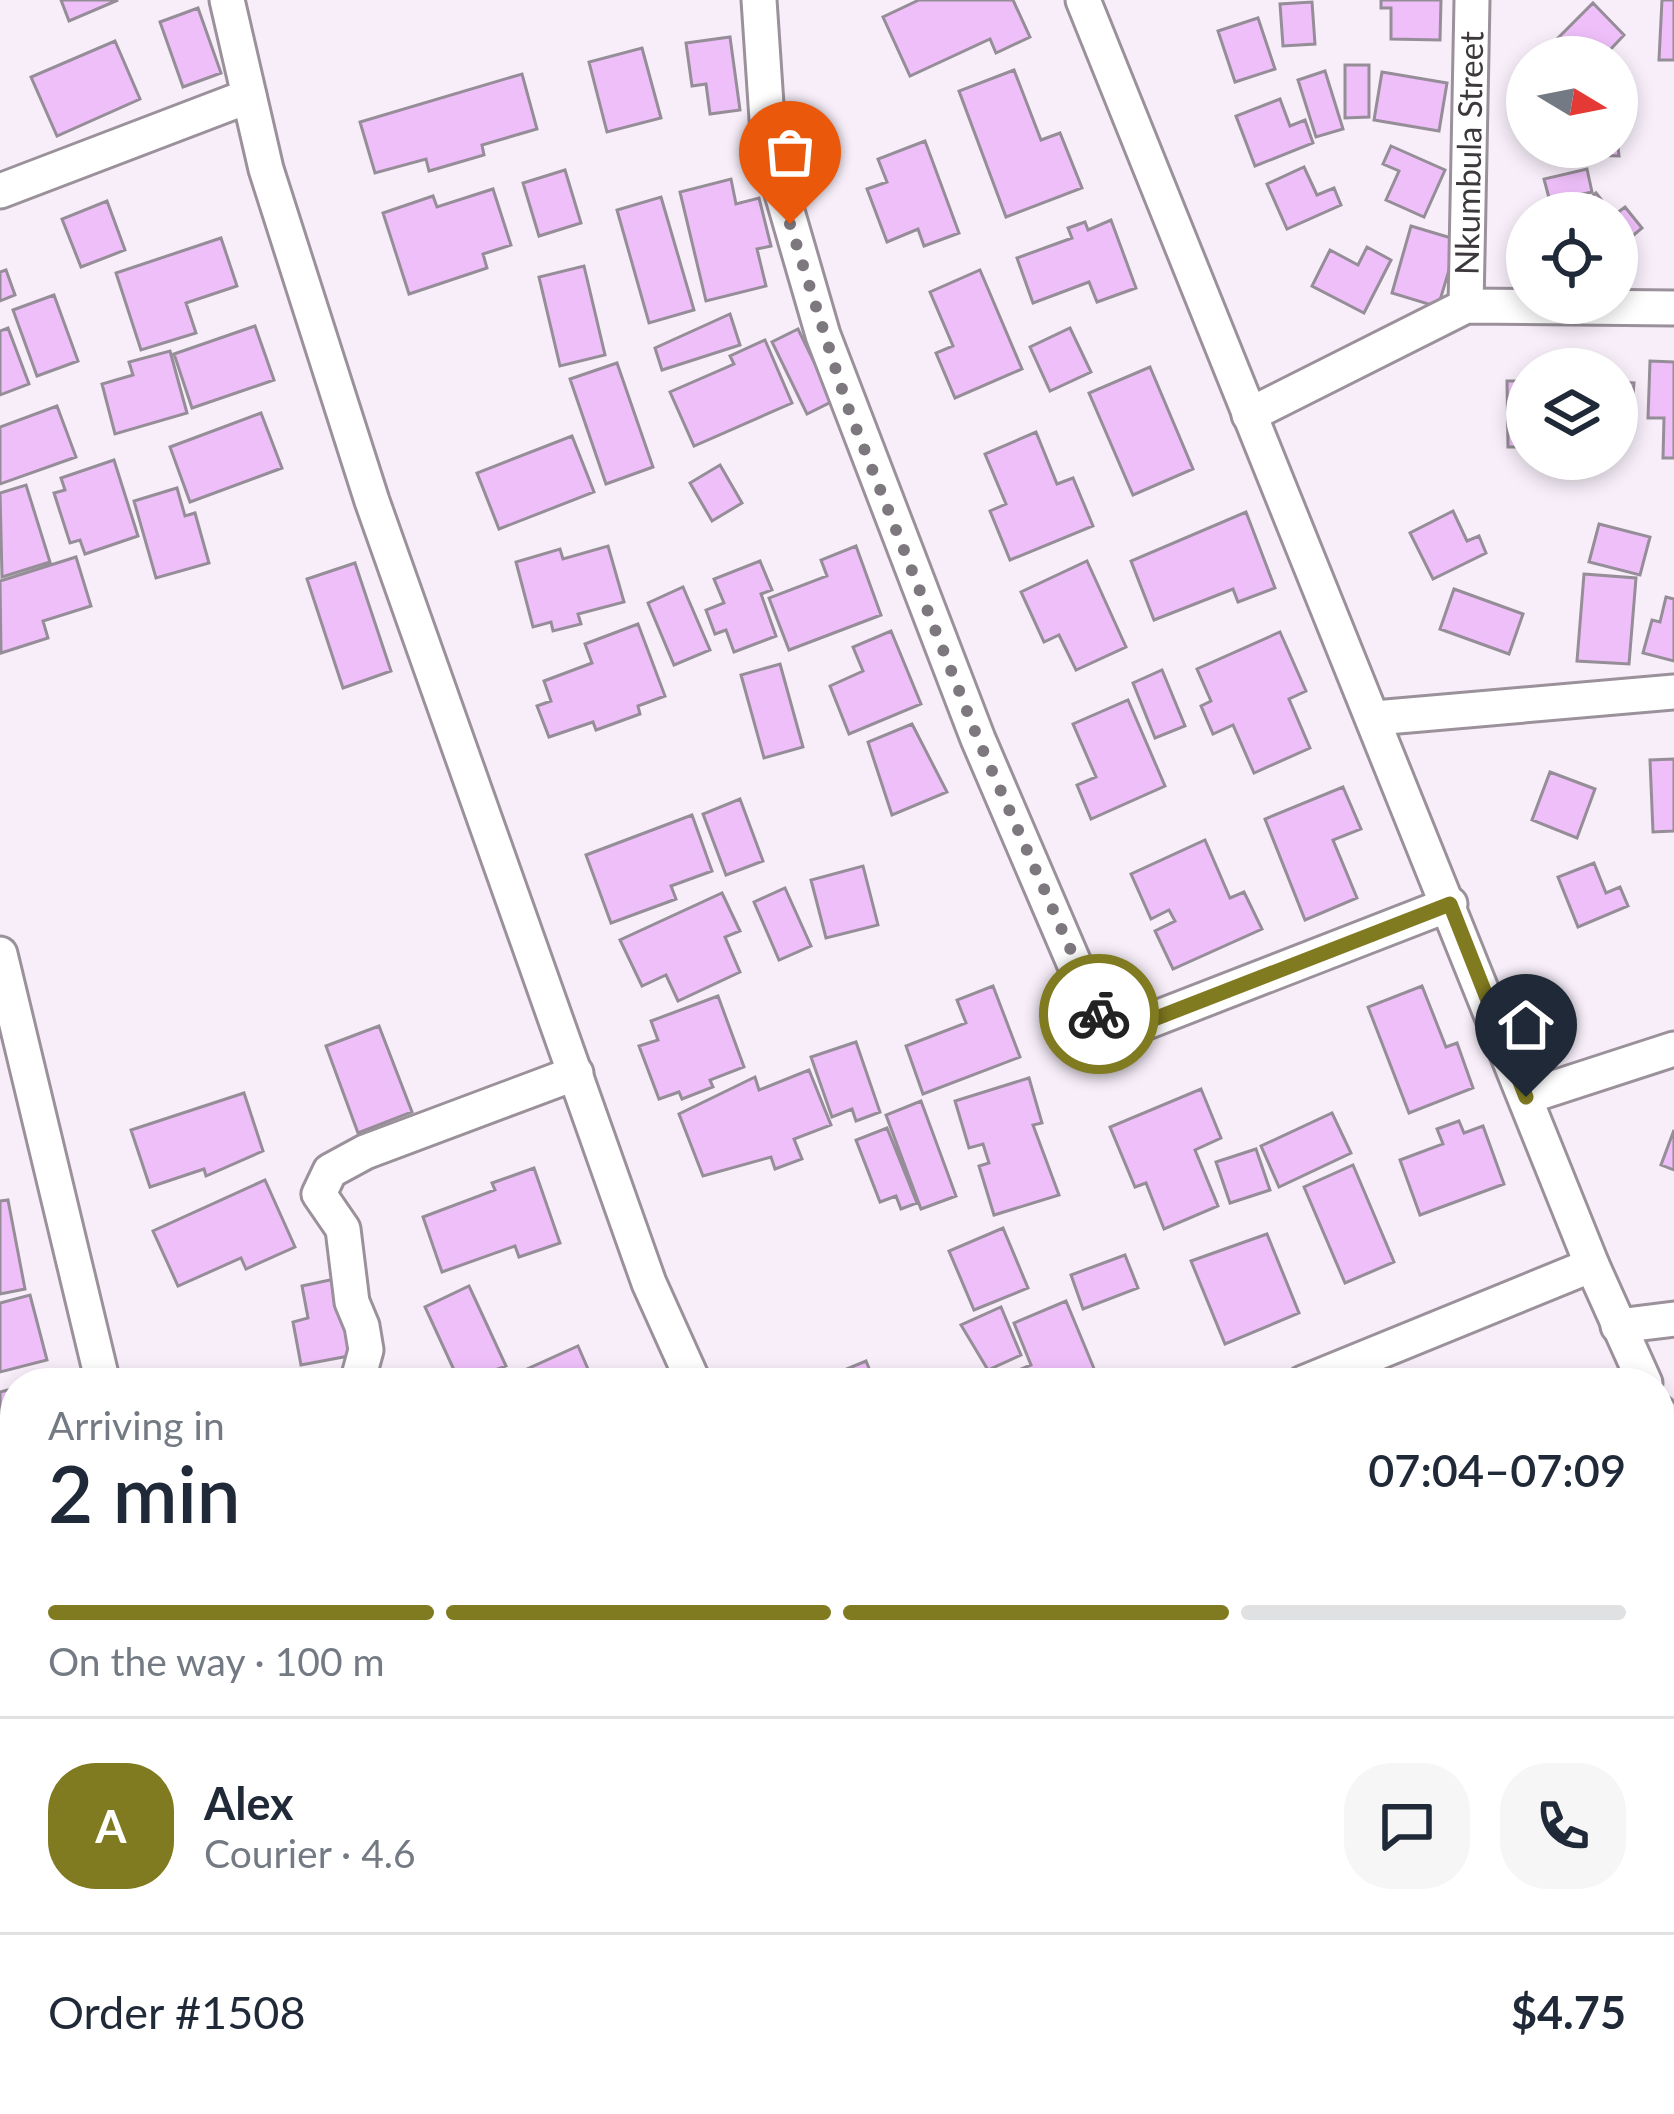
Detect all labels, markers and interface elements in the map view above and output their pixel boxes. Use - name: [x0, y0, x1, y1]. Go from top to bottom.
- street label: Nkumbula Street: [1446, 31, 1490, 275]
- north arrow: [1506, 36, 1638, 168]
- map controls: [1506, 36, 1638, 480]
- pin: [739, 101, 841, 224]
- icon: bag: [757, 119, 823, 185]
- button: locate: [1506, 192, 1638, 324]
- button: layers: [1506, 348, 1638, 480]
- courier: [1039, 954, 1159, 1074]
- pin: [1475, 974, 1577, 1097]
- icon: bike: [1066, 981, 1132, 1047]
- icon: home: [1493, 992, 1559, 1058]
- text: Arriving in: [48, 1402, 225, 1448]
- text: 07:04–07:09: [1368, 1443, 1626, 1497]
- text: 2 min: [48, 1446, 241, 1540]
- text: On the way · 100 m: [48, 1638, 385, 1684]
- button: chat: [1344, 1763, 1470, 1889]
- button: phone: [1500, 1763, 1626, 1889]
- text: Alex: [204, 1776, 294, 1830]
- text: A: [95, 1799, 127, 1853]
- text: Courier · 4.6: [204, 1830, 416, 1876]
- text: Order #1508: [48, 1985, 306, 2039]
- text: $4.75: [1511, 1985, 1626, 2039]

